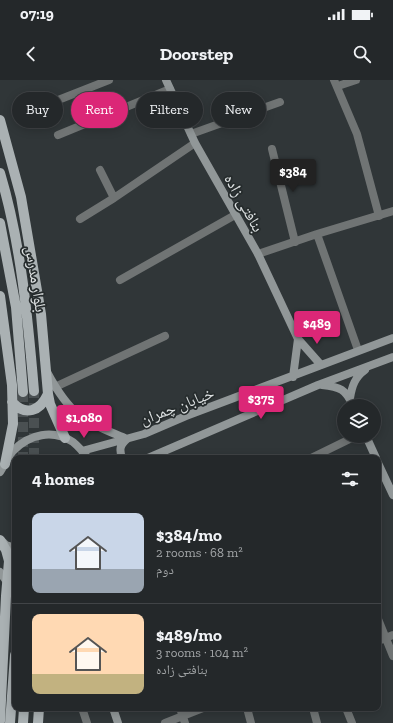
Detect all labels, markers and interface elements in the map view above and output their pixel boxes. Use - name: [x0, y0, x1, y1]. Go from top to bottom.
- text: 07:19: [20, 5, 54, 23]
- icon: back: [20, 43, 42, 65]
- text: Doorstep: [160, 43, 233, 65]
- icon: search: [351, 43, 373, 65]
- chip: Buy: [12, 92, 63, 128]
- chip: Rent: [71, 92, 128, 128]
- chip: Filters: [136, 92, 203, 128]
- chip: New: [211, 92, 266, 128]
- pin: $384: [269, 159, 317, 193]
- text: $384: [279, 164, 307, 179]
- street label: بنافتی زاده: [219, 171, 268, 236]
- street label: بلوار مدرس: [20, 245, 51, 314]
- pin: $489: [293, 311, 341, 345]
- text: $489: [303, 316, 331, 331]
- street label: خیابان چمران: [137, 383, 217, 430]
- pin: $375: [237, 386, 285, 420]
- text: $375: [248, 391, 274, 406]
- map controls: [337, 399, 381, 443]
- button: layers: [337, 399, 381, 443]
- pin: $1,080: [51, 405, 117, 439]
- text: $1,080: [66, 410, 102, 425]
- icon: filters: [339, 468, 361, 490]
- text: 4 homes: [32, 469, 95, 489]
- text: $384/mo: [156, 525, 222, 545]
- icon: home: [64, 529, 112, 577]
- text: 2 rooms · 68 m²: [156, 545, 243, 560]
- text: دوم: [156, 562, 174, 577]
- text: $489/mo: [156, 625, 222, 645]
- icon: home: [64, 630, 112, 678]
- text: 3 rooms · 104 m²: [156, 645, 248, 660]
- text: بنافتی زاده: [156, 662, 207, 677]

